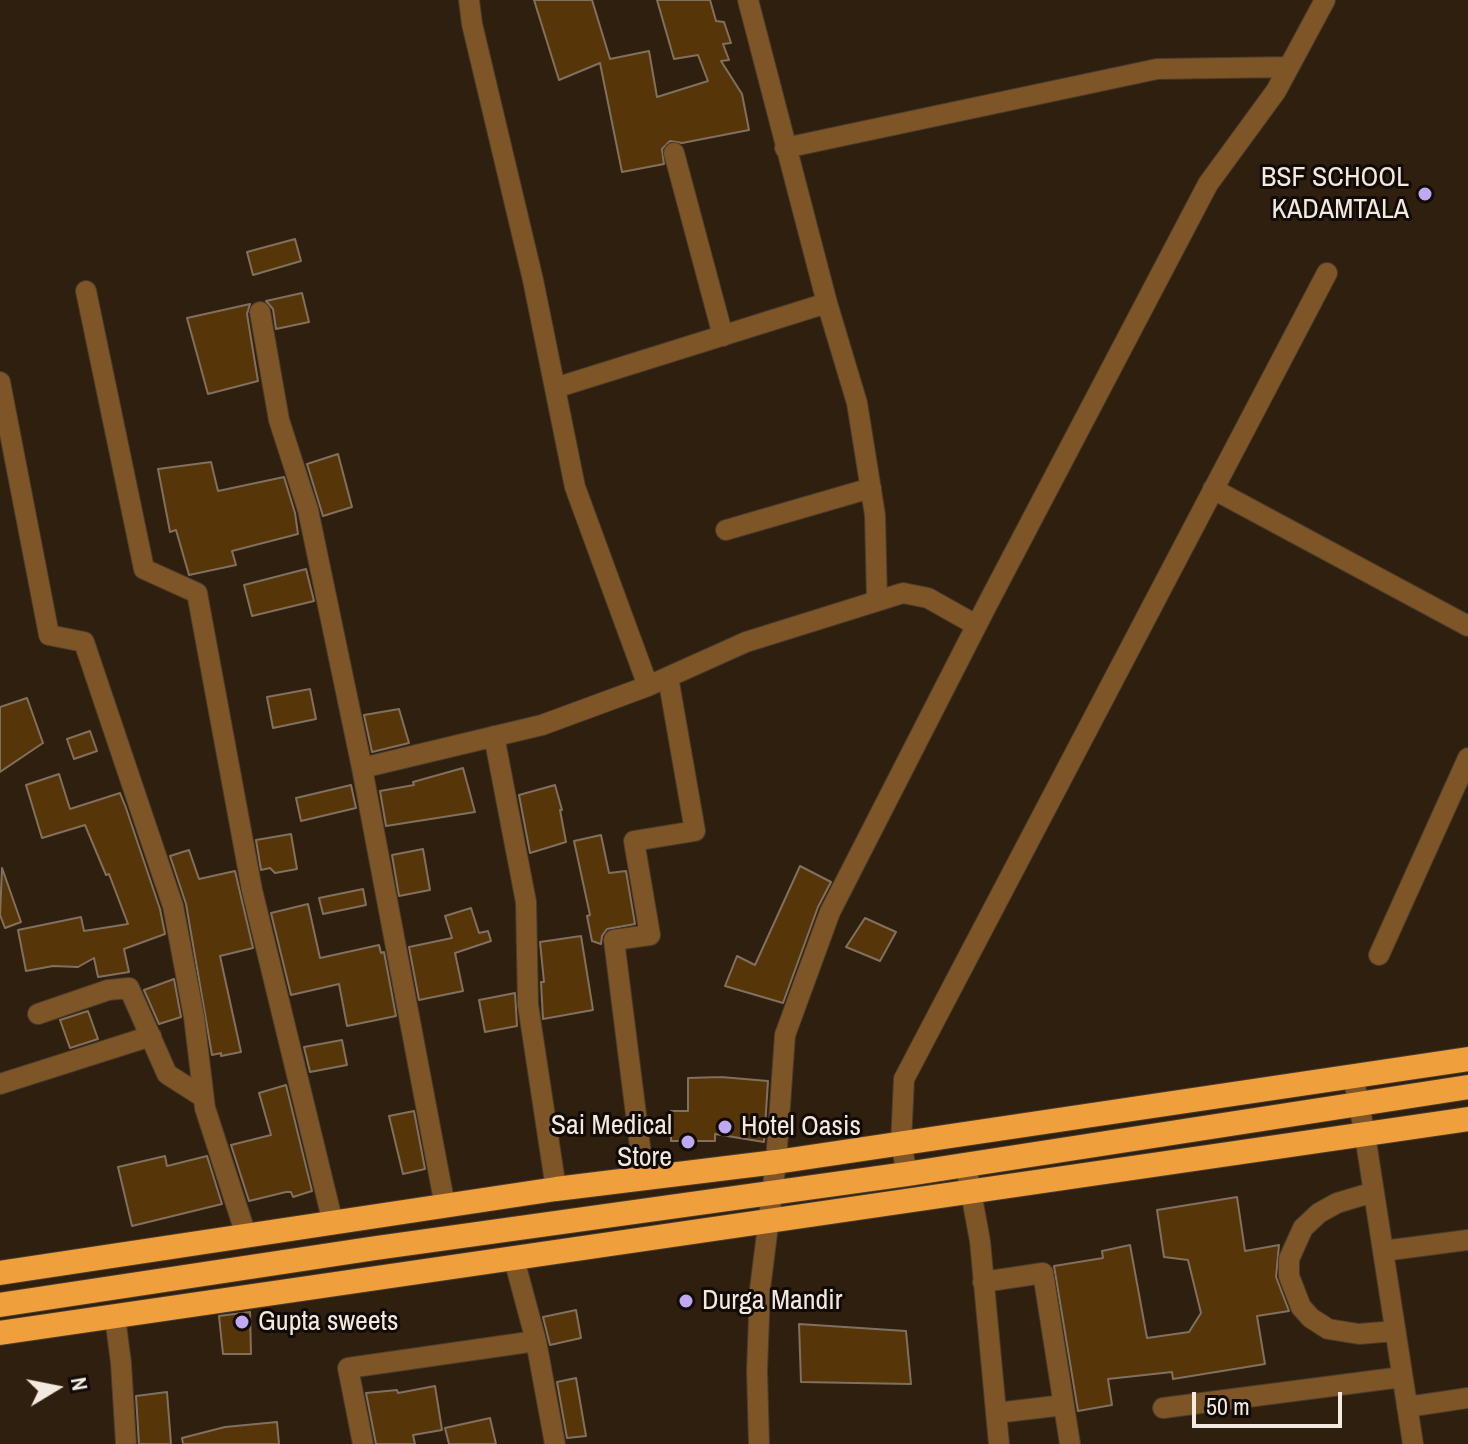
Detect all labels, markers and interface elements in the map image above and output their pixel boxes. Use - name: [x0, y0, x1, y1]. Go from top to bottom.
- place label: BSF SCHOOL KADAMTALA: [1261, 161, 1409, 227]
- marker: BSF SCHOOL KADAMTALA: [1416, 185, 1434, 203]
- place label: Sai Medical Store: [551, 1109, 672, 1175]
- place label: Hotel Oasis: [741, 1110, 861, 1144]
- marker: Hotel Oasis: [716, 1118, 734, 1136]
- marker: Sai Medical Store: [679, 1133, 697, 1151]
- place label: Durga Mandir: [702, 1284, 842, 1318]
- marker: Durga Mandir: [677, 1292, 695, 1310]
- place label: Gupta sweets: [258, 1305, 398, 1339]
- marker: Gupta sweets: [233, 1313, 251, 1331]
- north arrow: [16, 1348, 96, 1428]
- text: N: [64, 1375, 96, 1393]
- scale bar: [1196, 1376, 1346, 1426]
- text: 50 m: [1206, 1390, 1250, 1422]

